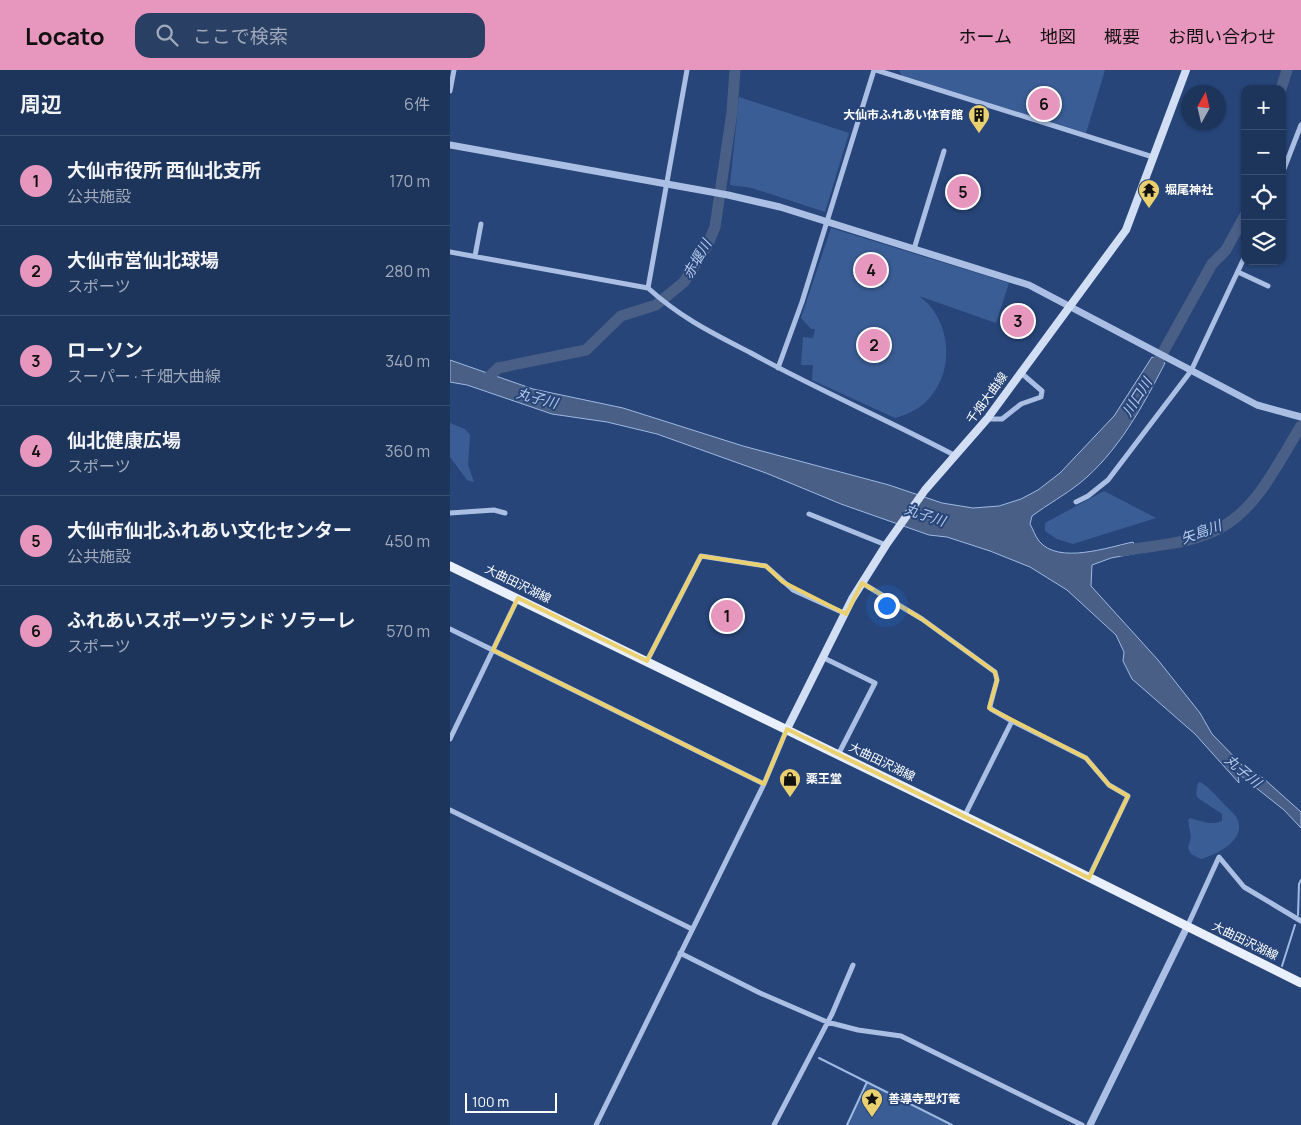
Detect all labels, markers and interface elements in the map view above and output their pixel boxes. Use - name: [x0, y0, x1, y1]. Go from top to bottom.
- search box: [135, 13, 485, 58]
- text: Locato: [25, 19, 105, 52]
- icon: search: [153, 21, 181, 49]
- text: ここで検索: [193, 23, 288, 49]
- text: ホーム: [959, 24, 1012, 48]
- text: 地図: [1040, 24, 1076, 48]
- text: 概要: [1104, 24, 1140, 48]
- text: お問い合わせ: [1168, 24, 1276, 48]
- pin: 6: [1028, 85, 1060, 123]
- north arrow: [1181, 85, 1226, 130]
- map controls: [1241, 85, 1286, 265]
- button: +: [1241, 85, 1286, 130]
- text: 周辺: [20, 90, 62, 118]
- text: 6件: [404, 93, 430, 115]
- building icon: 大仙市ふれあい体育館: [967, 103, 991, 134]
- place label: 大仙市ふれあい体育館: [843, 106, 963, 123]
- button: −: [1241, 130, 1286, 175]
- text: 大仙市役所 西仙北支所: [67, 157, 261, 183]
- text: 1: [32, 170, 40, 192]
- text: 170 m: [389, 170, 430, 192]
- pin: 5: [947, 173, 979, 211]
- button: locate: [1241, 175, 1286, 220]
- temple icon: 堀尾神社: [1137, 178, 1161, 209]
- place label: 堀尾神社: [1165, 181, 1213, 198]
- text: 公共施設: [67, 185, 131, 207]
- button: layers: [1241, 220, 1286, 265]
- water label: 赤堰川: [678, 234, 716, 282]
- text: 大仙市営仙北球場: [67, 247, 219, 273]
- pin: 4: [855, 251, 887, 289]
- text: 2: [31, 260, 41, 282]
- text: 280 m: [385, 260, 430, 282]
- text: スポーツ: [67, 275, 131, 297]
- pin: 3: [1002, 302, 1034, 340]
- pin: 2: [858, 326, 890, 364]
- text: ローソン: [67, 337, 143, 363]
- text: 3: [31, 350, 41, 372]
- text: 340 m: [385, 350, 430, 372]
- text: スーパー · 千畑大曲線: [67, 365, 221, 387]
- street label: 千畑大曲線: [962, 368, 1011, 427]
- water label: 川口川: [1117, 372, 1157, 420]
- water label: 丸子川: [514, 383, 562, 413]
- text: 仙北健康広場: [67, 427, 181, 453]
- text: 4: [31, 440, 41, 462]
- text: 360 m: [385, 440, 430, 462]
- text: スポーツ: [67, 455, 131, 477]
- water label: 丸子川: [902, 499, 950, 531]
- water label: 矢島川: [1178, 515, 1226, 548]
- text: 大仙市仙北ふれあい文化センター: [67, 517, 352, 543]
- text: 5: [31, 530, 41, 552]
- text: 450 m: [385, 530, 430, 552]
- text: 公共施設: [67, 545, 131, 567]
- street label: 大曲田沢湖線: [482, 560, 554, 607]
- your location: [874, 593, 900, 619]
- pin: 1: [711, 597, 743, 635]
- text: ふれあいスポーツランド ソラーレ: [67, 607, 355, 633]
- text: 6: [31, 620, 41, 642]
- text: 570 m: [386, 620, 430, 642]
- text: スポーツ: [67, 635, 131, 657]
- street label: 大曲田沢湖線: [846, 738, 918, 785]
- water label: 丸子川: [1221, 750, 1267, 793]
- shop icon: 薬王堂: [778, 767, 802, 798]
- place label: 薬王堂: [806, 770, 842, 787]
- street label: 大曲田沢湖線: [1209, 917, 1281, 964]
- place icon: 善導寺型灯篭: [860, 1087, 884, 1118]
- scale bar: [465, 1090, 558, 1113]
- place label: 善導寺型灯篭: [888, 1090, 960, 1107]
- text: 100 m: [472, 1092, 509, 1111]

